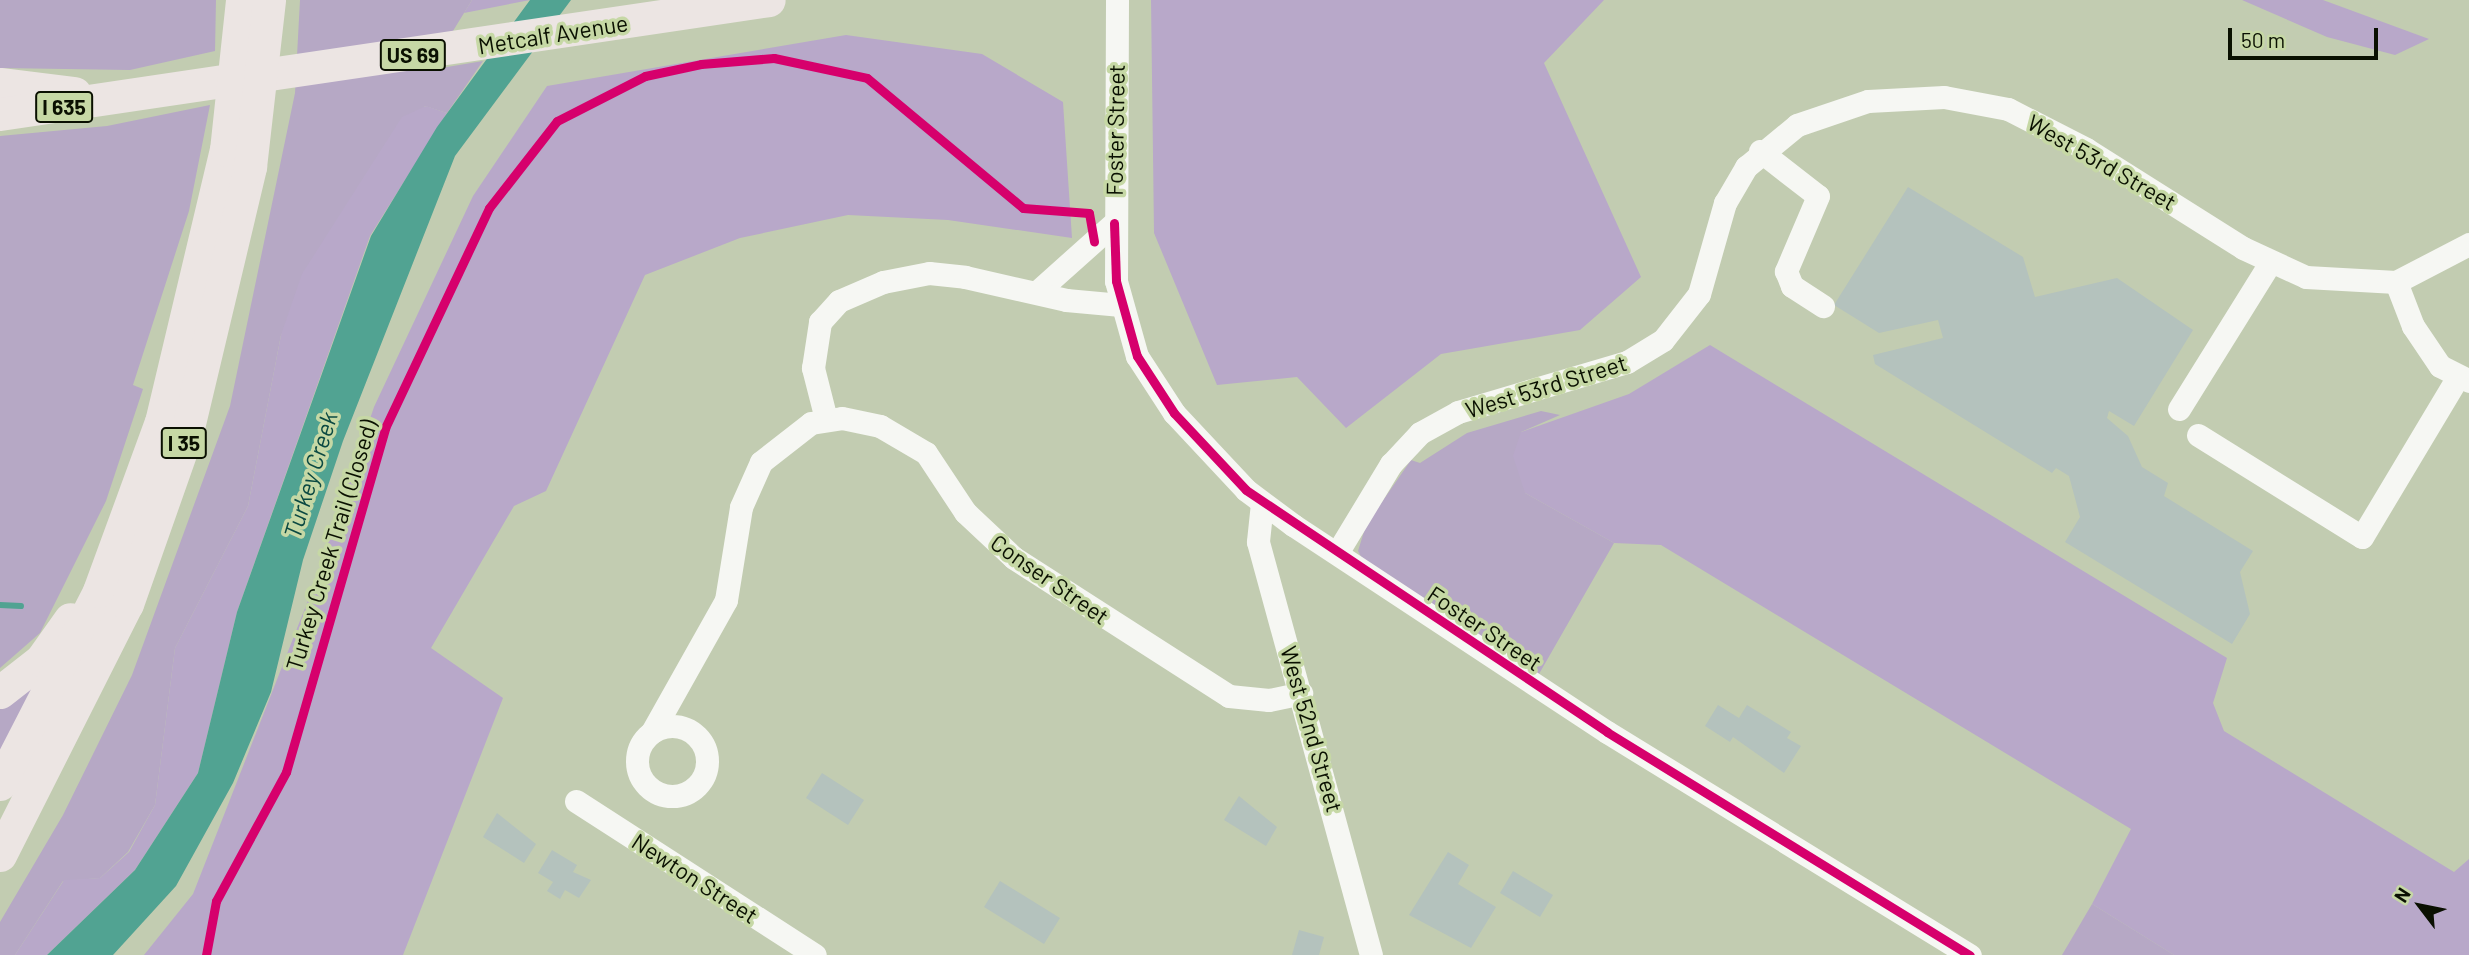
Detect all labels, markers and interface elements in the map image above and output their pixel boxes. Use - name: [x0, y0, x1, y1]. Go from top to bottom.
- street label: Metcalf Avenue: [476, 9, 630, 59]
- scale bar: [2231, 14, 2382, 58]
- text: 50 m: [2241, 27, 2285, 52]
- road number: US 69: [380, 38, 446, 72]
- street label: Foster Street: [1100, 64, 1130, 196]
- road number: I 635: [34, 90, 94, 124]
- street label: West 53rd Street: [2023, 108, 2181, 216]
- street label: West 53rd Street: [1462, 348, 1630, 424]
- water label: Turkey Creek: [277, 408, 343, 542]
- street label: Turkey Creek Trail (Closed): [280, 416, 382, 674]
- road number: I 35: [160, 426, 208, 460]
- street label: Conser Street: [986, 528, 1114, 630]
- street label: Foster Street: [1423, 580, 1547, 676]
- street label: West 52nd Street: [1275, 643, 1349, 815]
- street label: Newton Street: [627, 827, 763, 929]
- north arrow: [2385, 871, 2455, 941]
- text: N: [2389, 883, 2415, 906]

